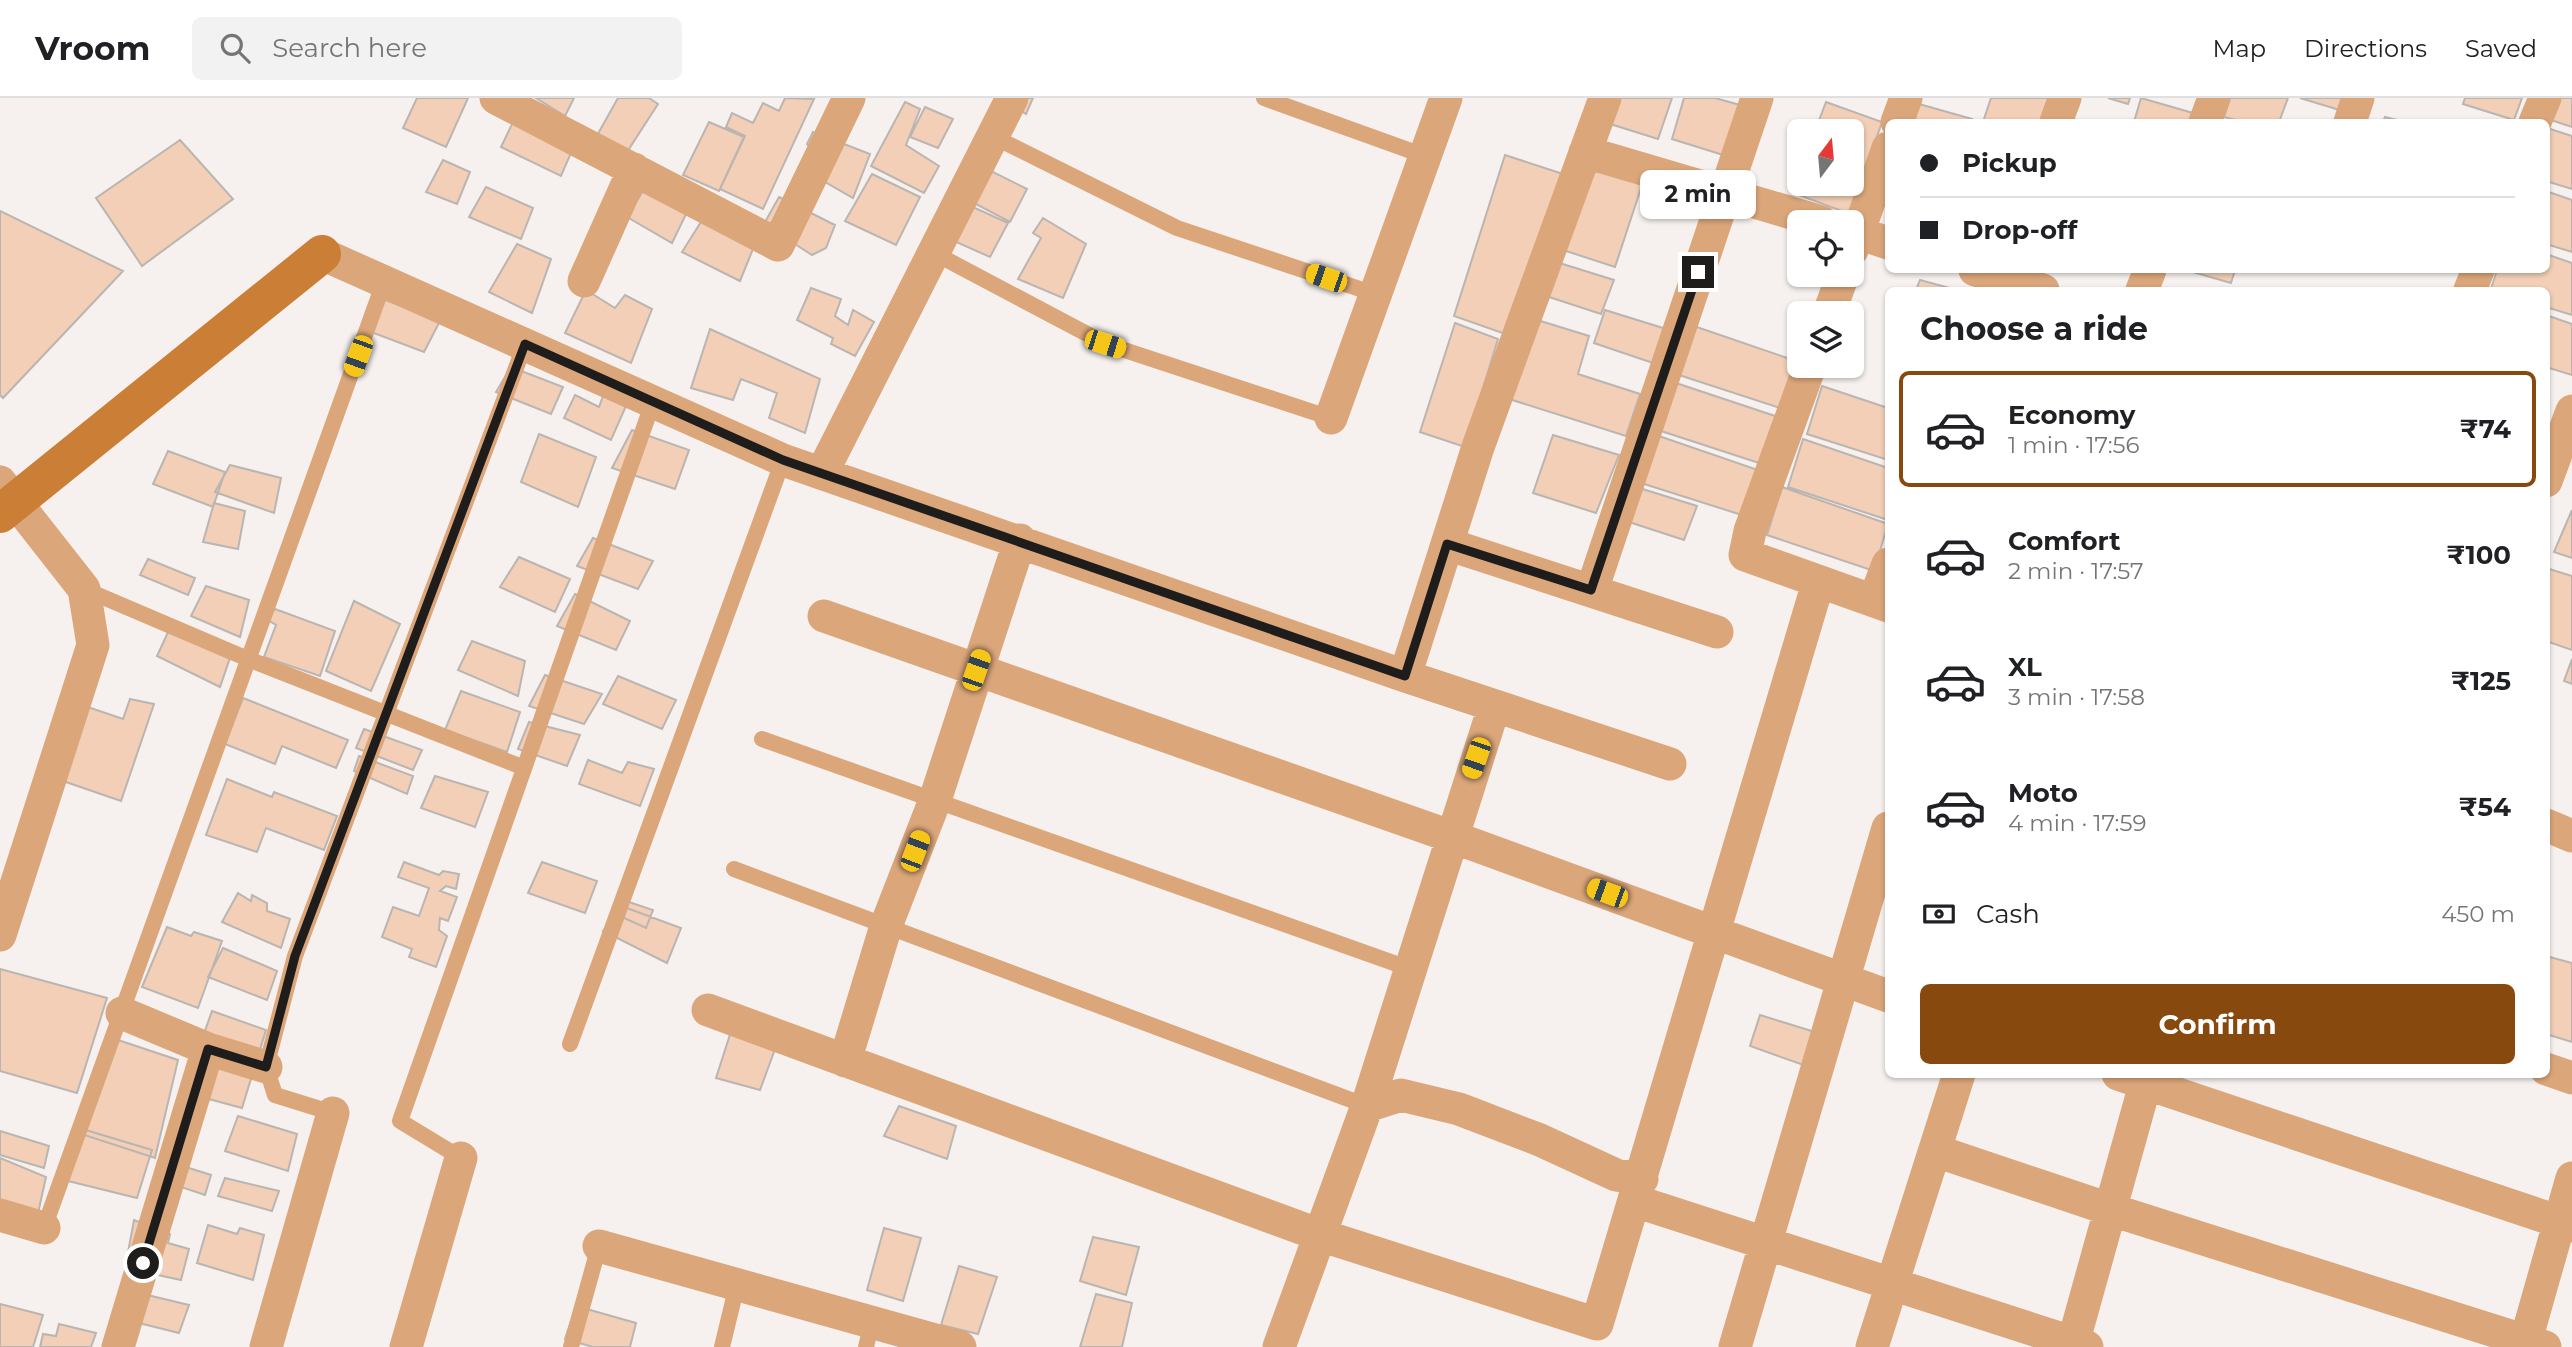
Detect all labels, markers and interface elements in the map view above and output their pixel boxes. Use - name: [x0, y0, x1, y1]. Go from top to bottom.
- search box: [192, 17, 682, 80]
- text: Vroom: [35, 28, 150, 68]
- icon: search: [216, 29, 254, 67]
- text: Search here: [272, 32, 427, 64]
- text: Map: [2213, 34, 2266, 63]
- text: Directions: [2304, 34, 2427, 63]
- text: Saved: [2465, 34, 2537, 63]
- north arrow: [1787, 119, 1864, 196]
- map controls: [1787, 119, 1864, 378]
- text: Pickup: [1962, 147, 2057, 179]
- callout: 2 min: [1640, 170, 1756, 220]
- text: 2 min: [1664, 180, 1732, 208]
- button: locate: [1787, 210, 1864, 287]
- text: Drop-off: [1962, 214, 2077, 246]
- route end: [1682, 256, 1714, 288]
- car: [1303, 261, 1350, 295]
- button: layers: [1787, 301, 1864, 378]
- text: Choose a ride: [1920, 309, 2148, 348]
- car: [1082, 328, 1129, 360]
- car: [341, 333, 376, 379]
- icon: car: [1924, 398, 1987, 461]
- text: Economy: [2008, 399, 2135, 431]
- text: ₹74: [2460, 413, 2511, 445]
- text: 1 min · 17:56: [2008, 431, 2140, 459]
- icon: car: [1924, 524, 1987, 587]
- text: Comfort: [2008, 525, 2120, 557]
- text: ₹100: [2447, 539, 2511, 571]
- text: 2 min · 17:57: [2008, 557, 2144, 585]
- car: [960, 647, 993, 693]
- icon: car: [1924, 650, 1987, 713]
- text: XL: [2008, 651, 2042, 683]
- text: ₹125: [2451, 665, 2511, 697]
- text: 3 min · 17:58: [2008, 683, 2145, 711]
- car: [1460, 735, 1493, 781]
- icon: car: [1924, 776, 1987, 839]
- text: Moto: [2008, 777, 2078, 809]
- text: ₹54: [2459, 791, 2511, 823]
- text: 4 min · 17:59: [2008, 809, 2147, 837]
- car: [898, 828, 933, 874]
- car: [1584, 876, 1631, 910]
- icon: cash: [1920, 895, 1958, 933]
- text: Cash: [1976, 898, 2040, 930]
- text: 450 m: [2441, 900, 2515, 928]
- button: Confirm: [1920, 984, 2515, 1064]
- route start: [127, 1247, 159, 1279]

